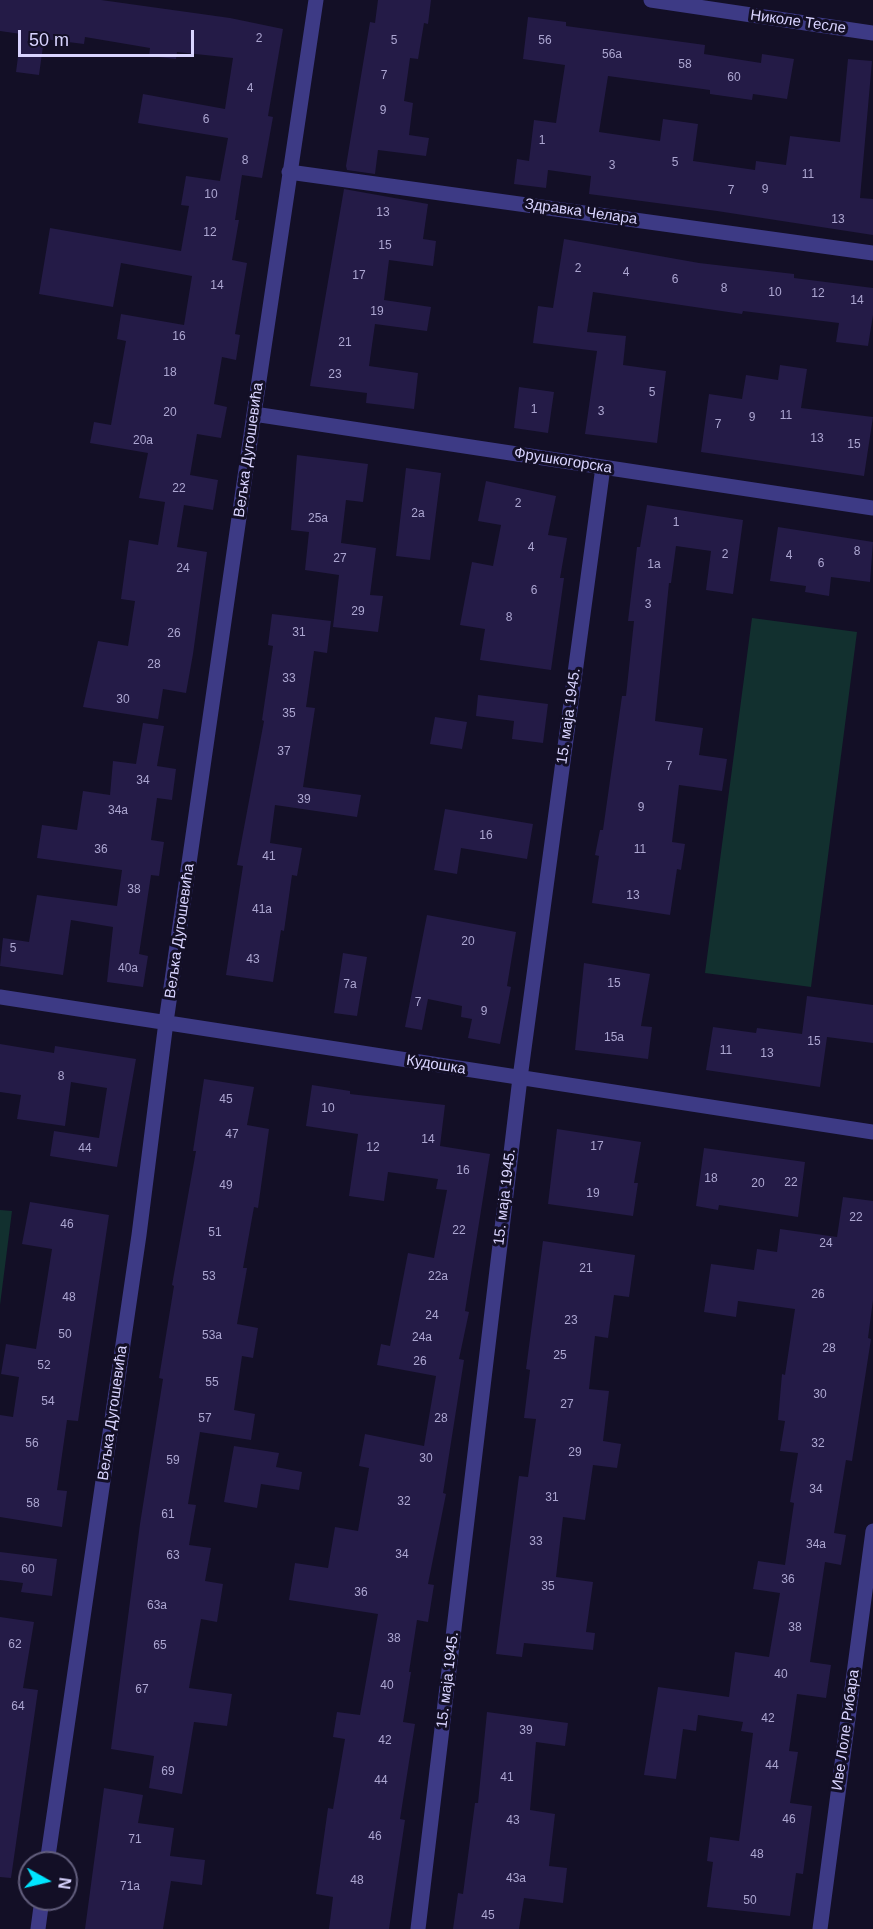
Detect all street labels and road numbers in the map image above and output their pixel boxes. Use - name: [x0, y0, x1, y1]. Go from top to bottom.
- street label: Николе Тесле: [749, 6, 847, 38]
- street label: Здравка Челара: [524, 195, 638, 229]
- street label: Вељка Дугошевића: [231, 381, 267, 519]
- street label: Фрушкогорска: [513, 444, 613, 478]
- street label: 15. маја 1945.: [553, 667, 585, 765]
- street label: Вељка Дугошевића: [162, 862, 198, 1000]
- street label: Кудошка: [405, 1051, 467, 1079]
- street label: 15. маја 1945.: [490, 1148, 520, 1246]
- street label: Вељка Дугошевића: [95, 1344, 131, 1482]
- street label: 15. маја 1945.: [433, 1631, 463, 1729]
- street label: Иве Лоле Рибара: [829, 1668, 863, 1792]

